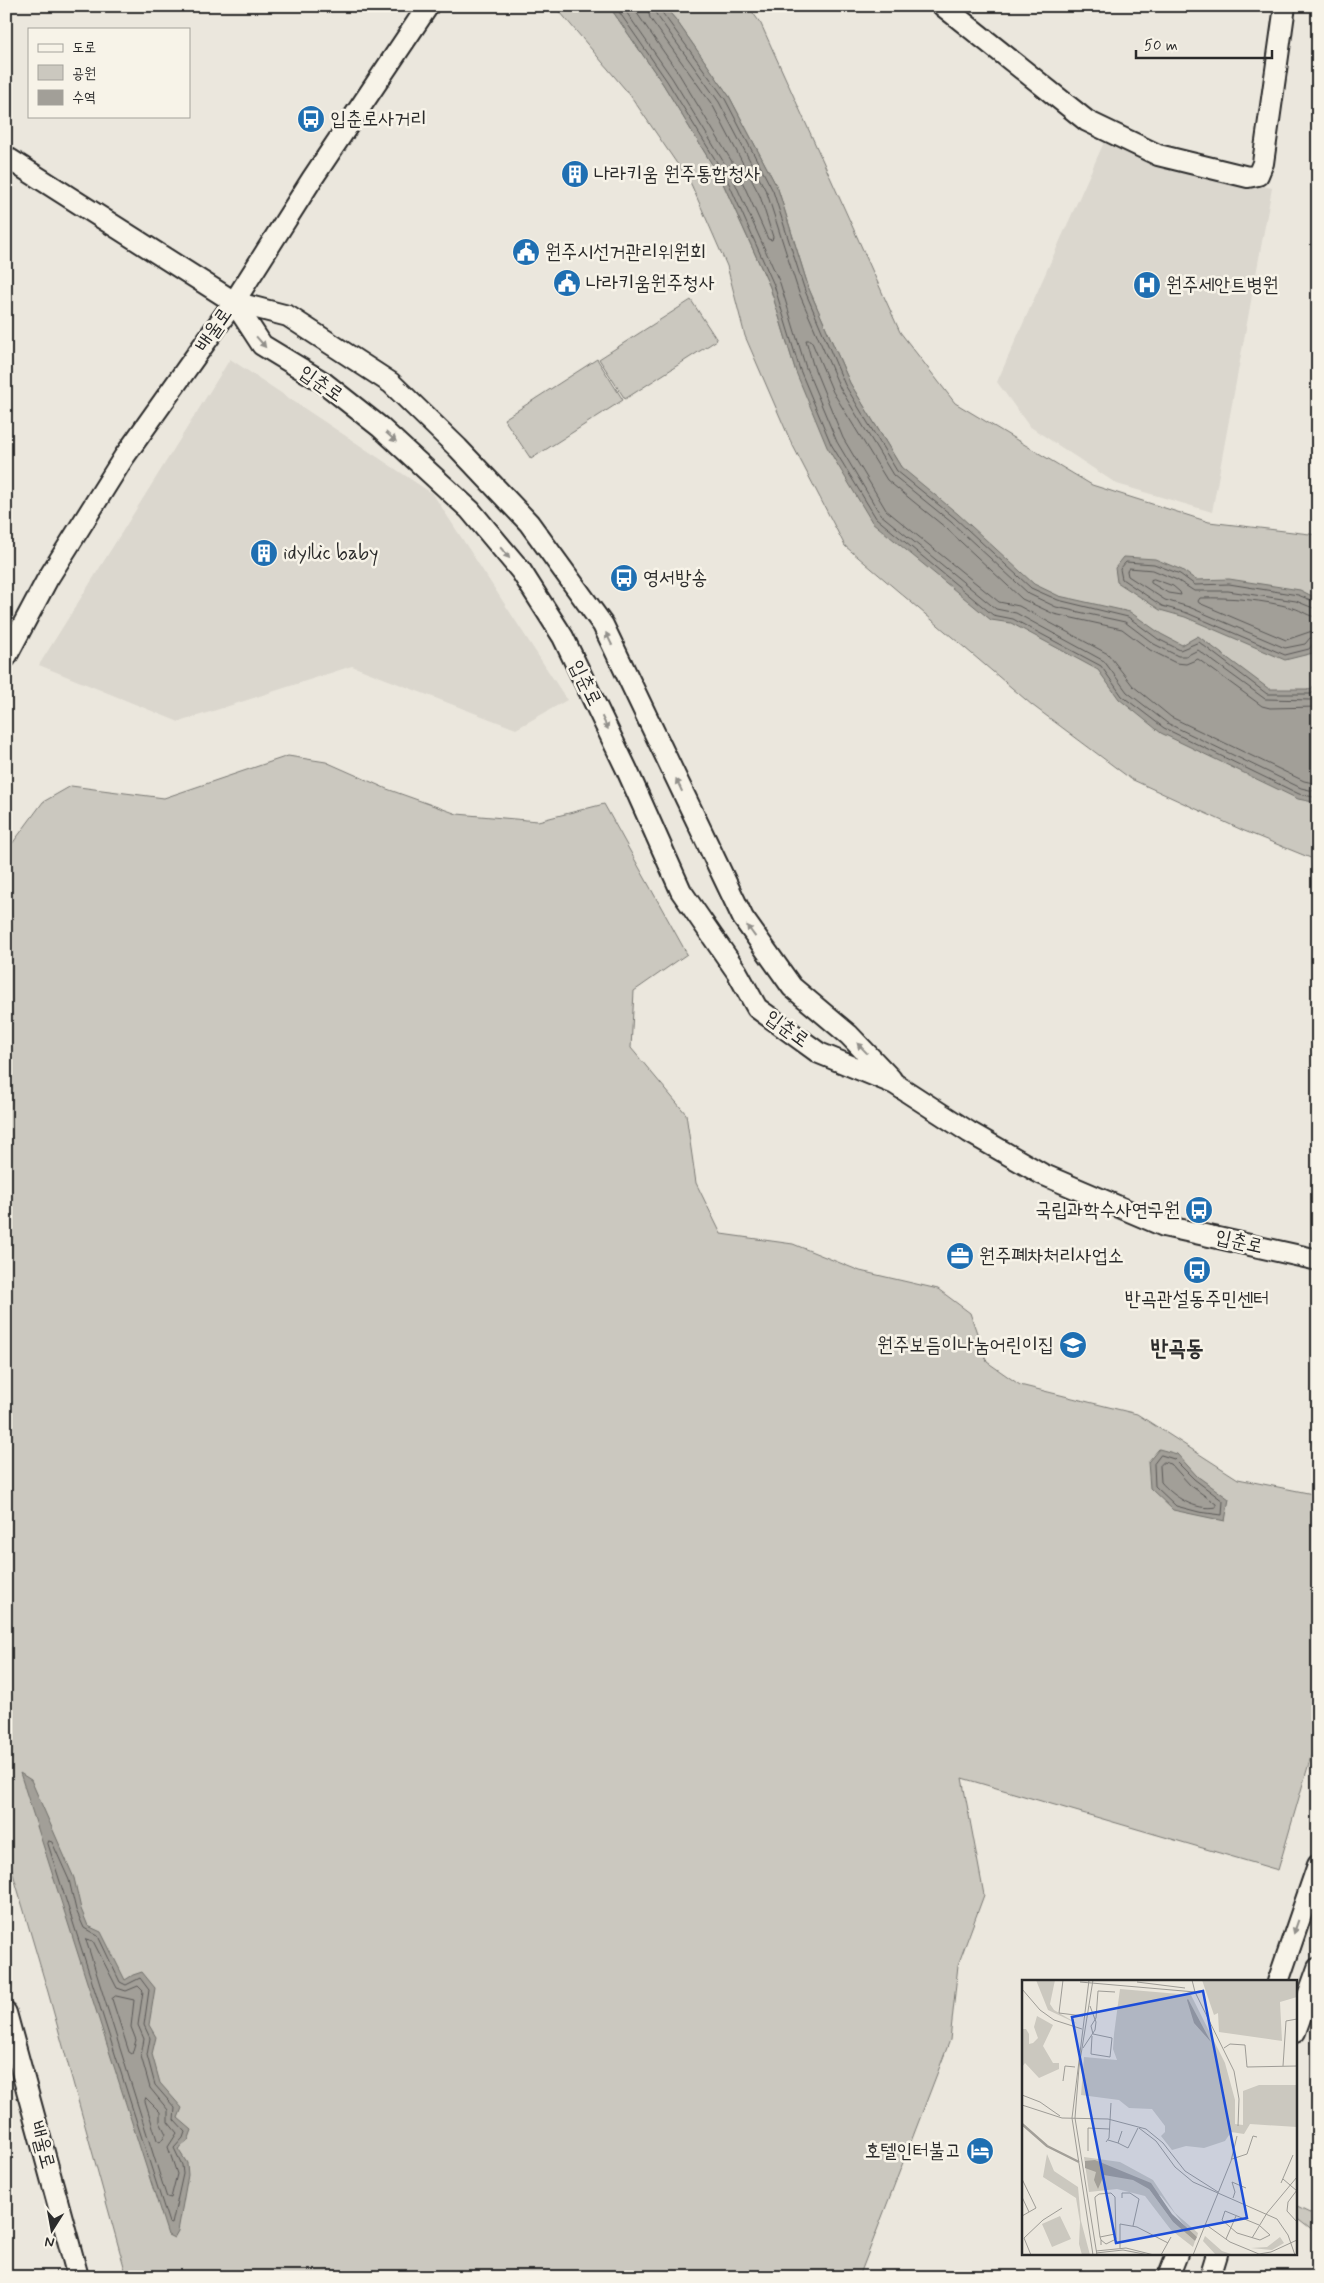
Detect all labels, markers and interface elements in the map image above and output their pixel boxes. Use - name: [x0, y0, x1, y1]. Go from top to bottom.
- legend: [28, 28, 190, 118]
- scale bar: [1136, 28, 1273, 60]
- text: 50 m: [1144, 36, 1178, 56]
- text: 도로: [72, 38, 96, 58]
- text: 공원: [72, 64, 96, 84]
- text: 수역: [72, 88, 96, 108]
- bus stop icon: 입춘로사거리: [296, 104, 326, 134]
- place label: 입춘로사거리: [330, 106, 427, 133]
- building icon: 나라키움 원주통합청사: [560, 159, 590, 189]
- place label: 나라키움 원주통합청사: [594, 161, 760, 188]
- public building icon: 원주시선거관리위원회: [511, 237, 541, 267]
- place label: 원주시선거관리위원회: [545, 239, 706, 266]
- public building icon: 나라키움원주청사: [552, 268, 582, 298]
- place label: 나라키움원주청사: [586, 270, 715, 297]
- hospital icon: 원주세안트병원: [1132, 270, 1162, 300]
- place label: 원주세안트병원: [1166, 272, 1279, 299]
- street label: 배울로: [189, 302, 239, 358]
- one-way arrow: [255, 335, 267, 347]
- street label: 입춘로: [293, 359, 349, 409]
- one-way arrow: [385, 432, 398, 443]
- building icon: idyllic baby: [249, 538, 279, 568]
- place label: idyllic baby: [283, 540, 378, 567]
- one-way arrow: [500, 546, 511, 559]
- bus stop icon: 영서방송: [609, 563, 639, 593]
- place label: 영서방송: [643, 565, 707, 592]
- one-way arrow: [605, 631, 613, 646]
- street label: 입춘로: [562, 655, 608, 711]
- one-way arrow: [601, 716, 609, 730]
- one-way arrow: [675, 778, 683, 792]
- one-way arrow: [747, 924, 757, 937]
- street label: 입춘로: [760, 1004, 814, 1054]
- one-way arrow: [856, 1043, 868, 1055]
- bus stop icon: 국립과학수사연구원: [1184, 1195, 1214, 1225]
- place label: 국립과학수사연구원: [1035, 1197, 1180, 1224]
- street label: 입춘로: [1212, 1223, 1266, 1261]
- office icon: 원주폐차처리사업소: [945, 1241, 975, 1271]
- place label: 원주폐차처리사업소: [979, 1243, 1124, 1270]
- bus stop icon: 반곡관설동주민센터: [1182, 1255, 1212, 1285]
- place label: 반곡관설동주민센터: [1125, 1286, 1269, 1313]
- school or university icon: 원주보듬이나눔어린이집: [1058, 1330, 1088, 1360]
- place label: 원주보듬이나눔어린이집: [877, 1332, 1054, 1359]
- district label: 반곡동: [1150, 1335, 1204, 1363]
- one-way arrow: [1292, 1920, 1300, 1935]
- inset map: [1022, 1980, 1296, 2256]
- street label: 배울로: [23, 2118, 61, 2172]
- hotel icon: 호텔인터불고: [965, 2136, 995, 2166]
- place label: 호텔인터불고: [864, 2138, 961, 2165]
- north arrow: [28, 2206, 78, 2256]
- text: N: [43, 2232, 56, 2252]

